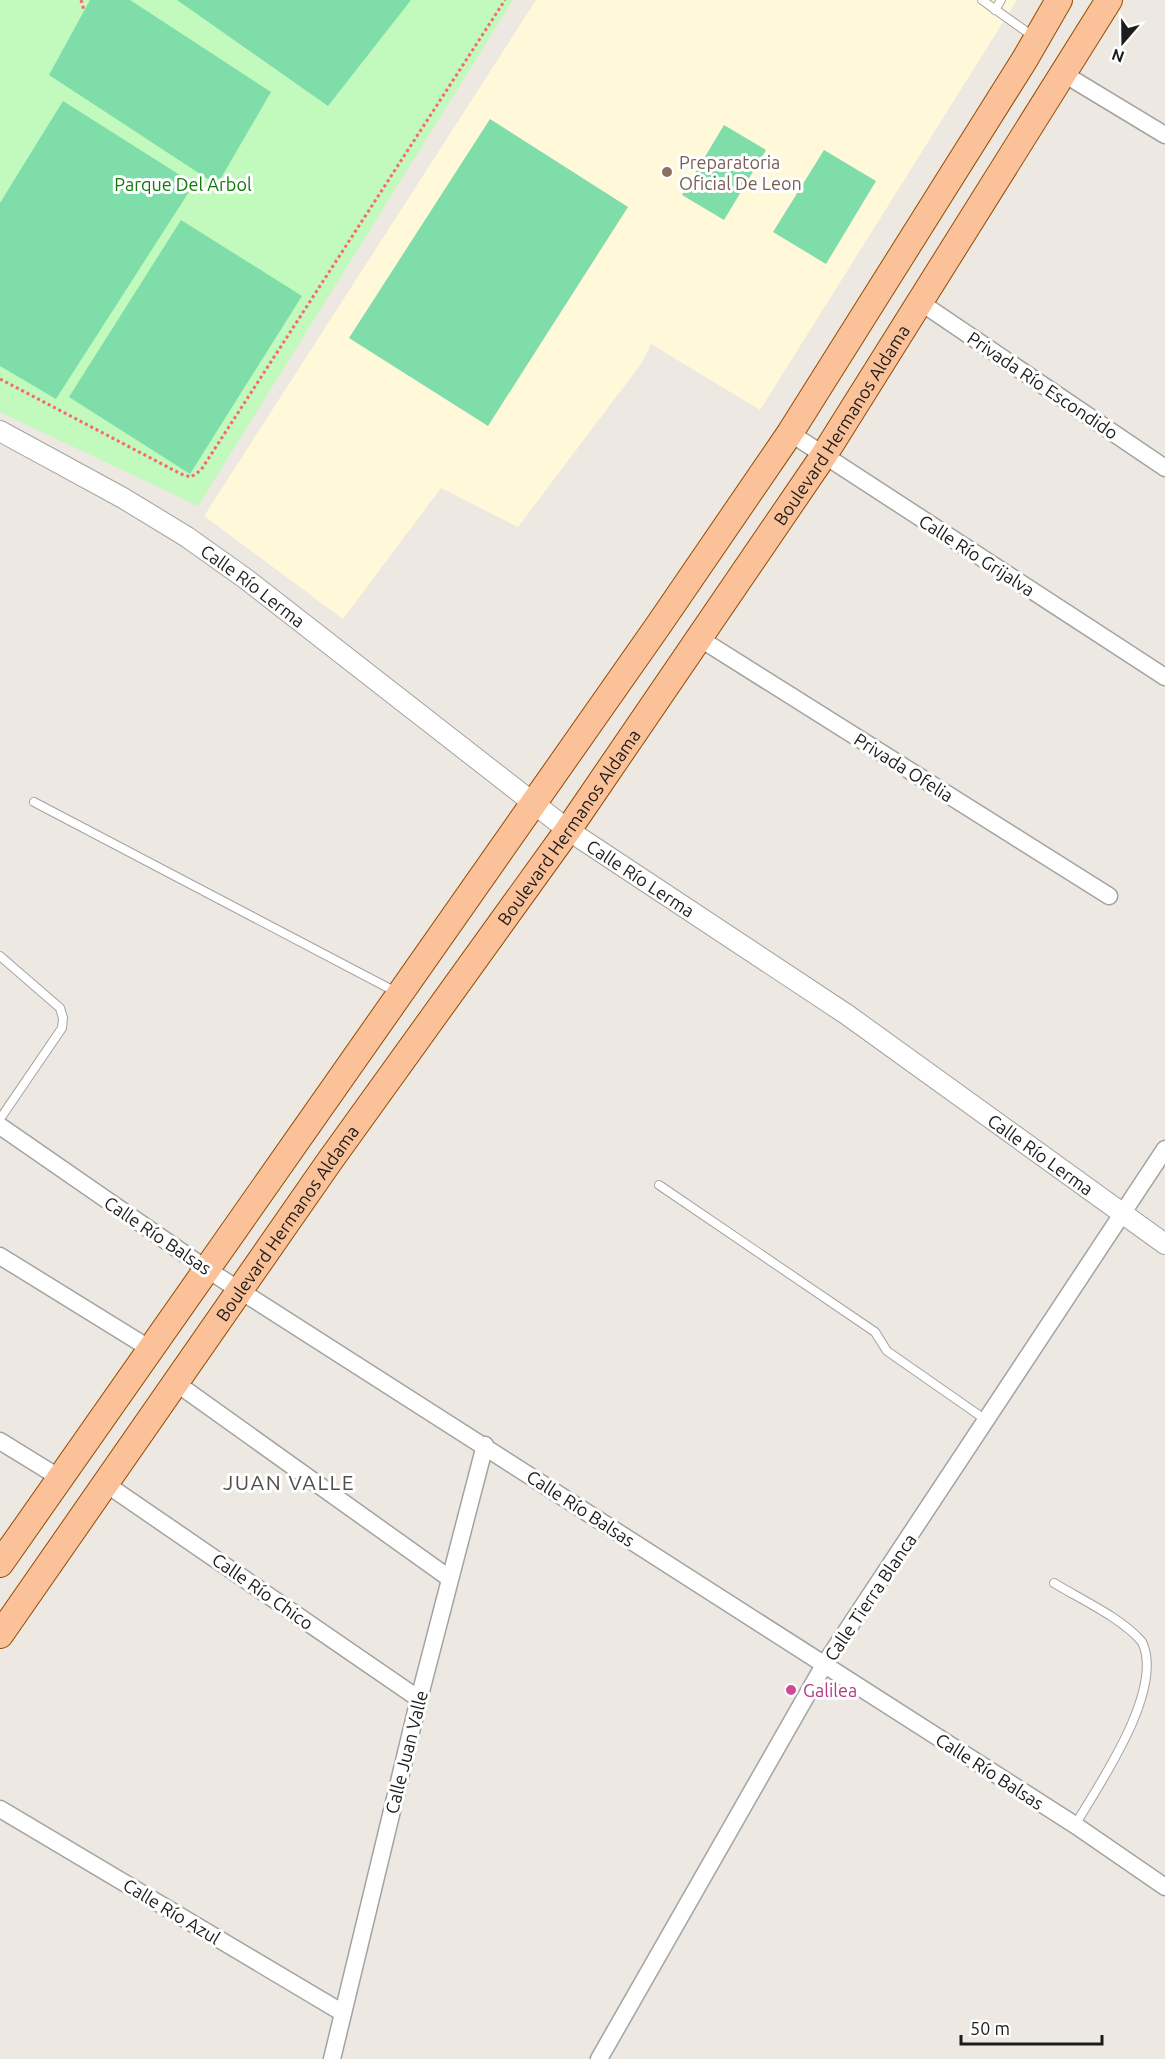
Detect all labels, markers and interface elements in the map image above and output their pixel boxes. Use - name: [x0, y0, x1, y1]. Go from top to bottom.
- north arrow: [1093, 12, 1153, 72]
- text: N: [1109, 46, 1127, 67]
- place label: Preparatoria Oficial De Leon: [679, 152, 802, 193]
- marker: Preparatoria Oficial De Leon: [660, 165, 674, 179]
- park label: Parque Del Arbol: [114, 174, 252, 194]
- street label: Boulevard Hermanos Aldama: [769, 321, 913, 529]
- street label: Privada Río Escondido: [964, 327, 1122, 443]
- street label: Calle Río Grijalva: [916, 510, 1038, 600]
- street label: Calle Río Lerma: [197, 540, 309, 631]
- street label: Boulevard Hermanos Aldama: [493, 725, 644, 929]
- street label: Privada Ofelia: [851, 729, 957, 805]
- street label: Calle Río Lerma: [583, 835, 698, 921]
- street label: Calle Río Lerma: [984, 1110, 1097, 1199]
- street label: Boulevard Hermanos Aldama: [212, 1121, 362, 1325]
- street label: Calle Río Balsas: [101, 1192, 215, 1278]
- street label: Calle Río Balsas: [523, 1466, 639, 1550]
- district label: JUAN VALLE: [223, 1470, 355, 1494]
- street label: Calle Tierra Blanca: [820, 1530, 920, 1664]
- street label: Calle Río Chico: [209, 1549, 317, 1633]
- place label: Galilea: [803, 1680, 857, 1700]
- marker: Galilea: [784, 1683, 798, 1697]
- street label: Calle Juan Valle: [381, 1688, 431, 1816]
- street label: Calle Río Balsas: [932, 1729, 1048, 1813]
- street label: Calle Río Azul: [120, 1874, 224, 1948]
- scale bar: [961, 2008, 1102, 2046]
- text: 50 m: [970, 2018, 1010, 2038]

